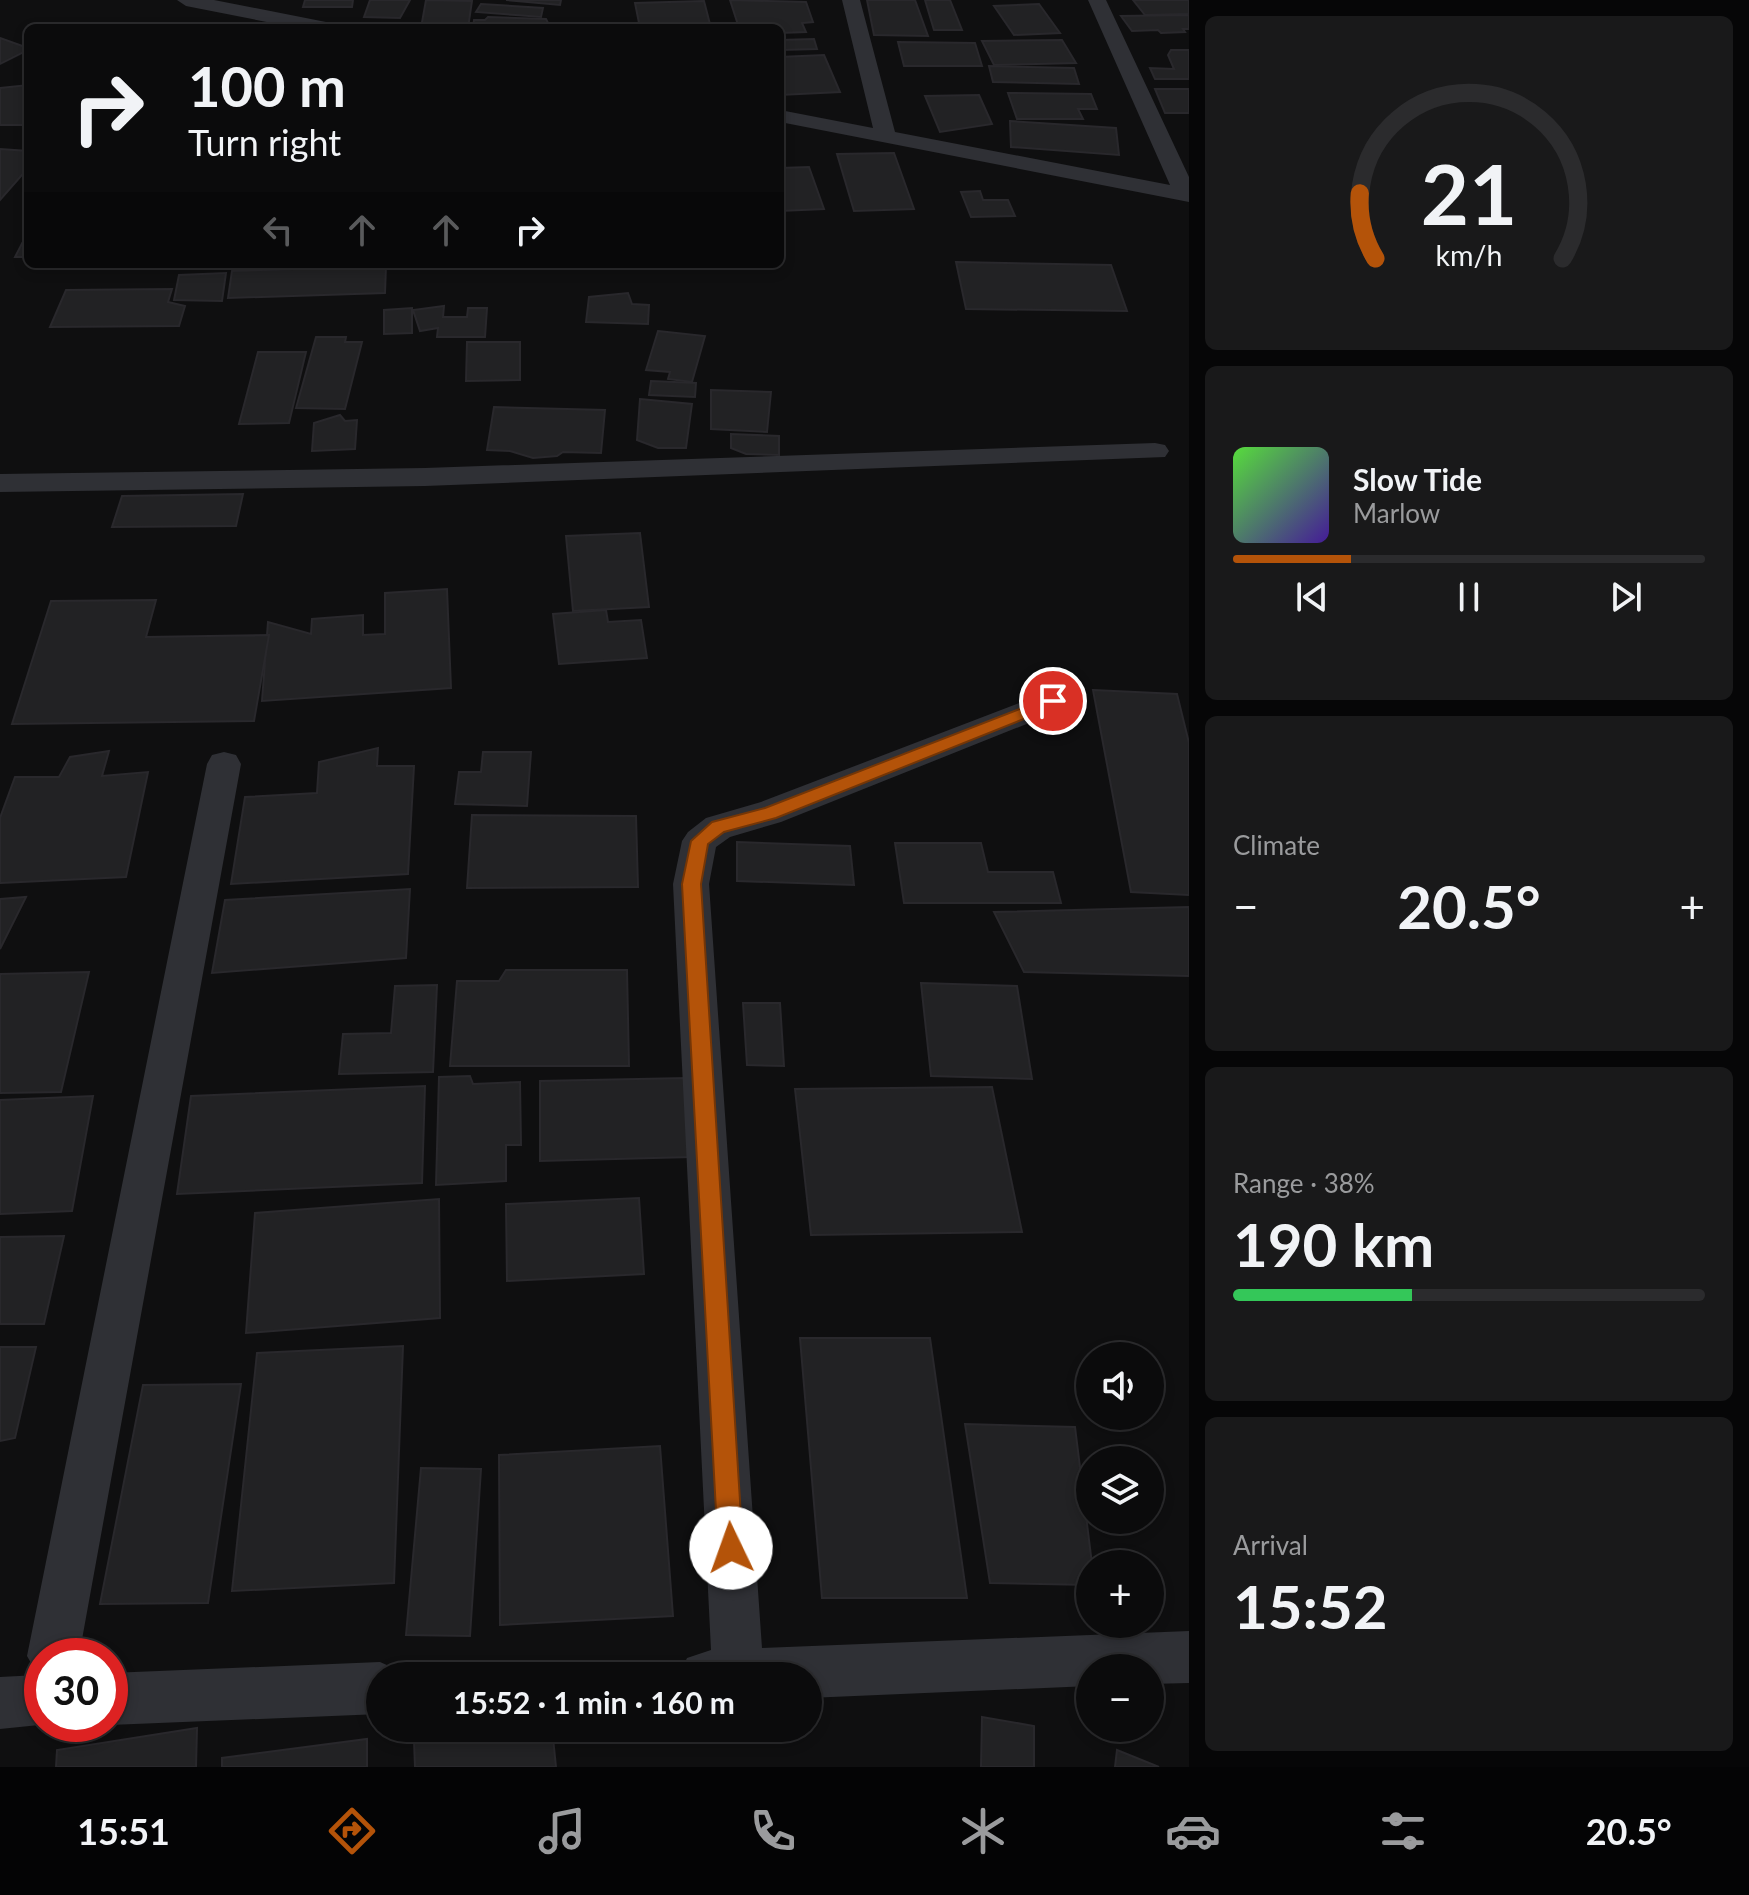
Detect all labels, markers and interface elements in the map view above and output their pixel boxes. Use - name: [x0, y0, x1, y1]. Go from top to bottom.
- text: 100 m: [188, 52, 346, 119]
- icon: right: [56, 56, 160, 160]
- text: Turn right: [188, 120, 341, 164]
- text: 21: [1421, 143, 1517, 243]
- icon: left: [256, 208, 300, 252]
- icon: ahead: [340, 208, 384, 252]
- icon: ahead: [424, 208, 468, 252]
- icon: right: [508, 208, 552, 252]
- text: km/h: [1436, 238, 1502, 272]
- text: Slow Tide: [1353, 461, 1482, 497]
- text: Marlow: [1353, 497, 1440, 529]
- icon: previous: [1290, 575, 1334, 619]
- icon: pause: [1447, 575, 1491, 619]
- icon: next: [1604, 575, 1648, 619]
- pin: [1019, 667, 1087, 735]
- icon: arrive: [1031, 679, 1075, 723]
- text: Climate: [1233, 829, 1320, 861]
- text: 20.5°: [1397, 870, 1541, 942]
- text: −: [1233, 880, 1259, 932]
- text: +: [1679, 880, 1705, 932]
- text: Range · 38%: [1233, 1167, 1375, 1199]
- text: 190 km: [1233, 1208, 1434, 1280]
- map controls: [1076, 1342, 1164, 1742]
- button: sound: [1076, 1342, 1164, 1430]
- button: layers: [1076, 1446, 1164, 1534]
- position arrow: [689, 1506, 773, 1590]
- text: Arrival: [1233, 1529, 1308, 1561]
- button: +: [1076, 1550, 1164, 1638]
- text: 15:52: [1233, 1570, 1388, 1642]
- speed limit sign: 30: [24, 1638, 128, 1742]
- button: −: [1076, 1654, 1164, 1742]
- text: 15:52 · 1 min · 160 m: [453, 1684, 735, 1720]
- icon: directions: [324, 1803, 380, 1859]
- icon: music: [534, 1803, 590, 1859]
- icon: phone: [745, 1803, 801, 1859]
- icon: climate: [955, 1803, 1011, 1859]
- icon: car: [1165, 1803, 1221, 1859]
- icon: filters: [1375, 1803, 1431, 1859]
- text: 15:51: [77, 1809, 170, 1853]
- text: 20.5°: [1586, 1809, 1672, 1853]

